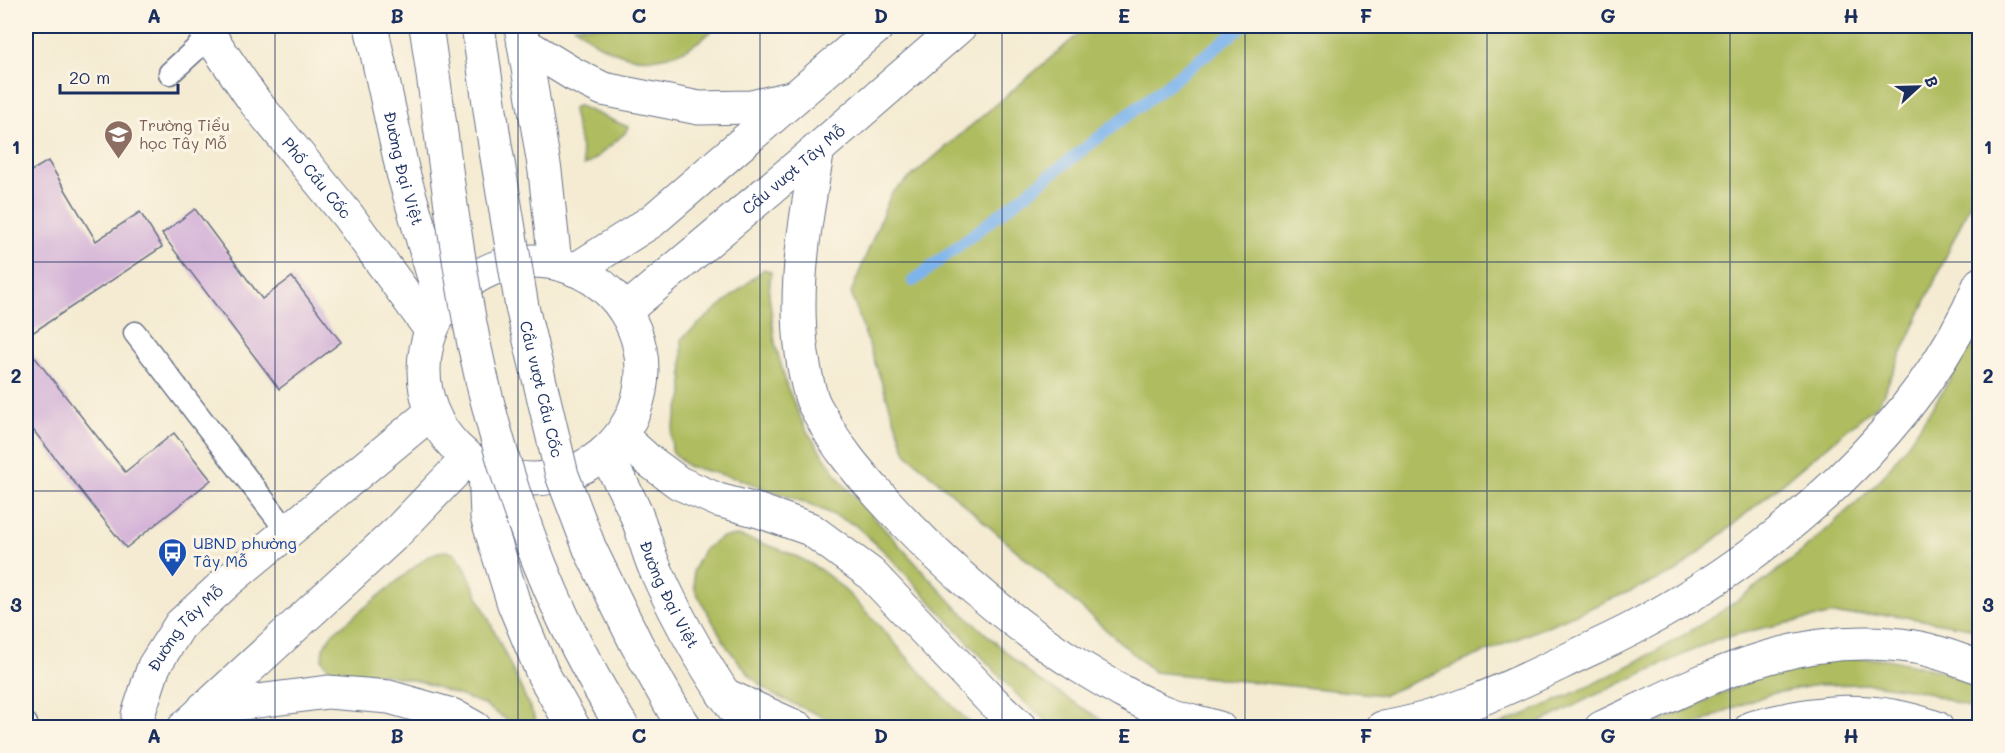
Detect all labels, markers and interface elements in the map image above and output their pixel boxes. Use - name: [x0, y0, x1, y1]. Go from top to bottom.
- text: A: [147, 2, 161, 28]
- text: B: [390, 2, 404, 28]
- text: C: [632, 2, 647, 28]
- text: D: [874, 2, 888, 28]
- text: E: [1118, 2, 1130, 28]
- text: F: [1360, 2, 1373, 28]
- text: G: [1600, 2, 1616, 28]
- text: H: [1843, 2, 1859, 28]
- scale bar: [60, 57, 178, 95]
- north arrow: [1888, 57, 1948, 117]
- text: 20 m: [69, 65, 110, 89]
- text: B: [1921, 72, 1944, 90]
- street label: Đường Đại Việt: [380, 109, 429, 228]
- place label: Trường Tiểu học Tây Mỗ: [139, 114, 230, 153]
- school or university icon: Trường Tiểu học Tây Mỗ: [102, 118, 134, 160]
- street label: Cầu vượt Tây Mỗ: [737, 119, 849, 219]
- text: 1: [12, 133, 20, 159]
- street label: Phố Cầu Cốc: [278, 133, 357, 223]
- text: 1: [1984, 133, 1992, 159]
- street label: Cầu vượt Cầu Cốc: [516, 319, 568, 460]
- text: 2: [10, 362, 22, 388]
- text: 2: [1982, 362, 1994, 388]
- place label: UBND phường Tây Mỗ: [193, 532, 297, 571]
- bus stop icon: UBND phường Tây Mỗ: [156, 536, 188, 578]
- street label: Đường Đại Việt: [636, 538, 704, 652]
- street label: Đường Tây Mỗ: [142, 580, 227, 675]
- text: 3: [10, 591, 22, 617]
- text: 3: [1982, 591, 1994, 617]
- text: A: [147, 722, 161, 748]
- text: B: [390, 722, 404, 748]
- text: C: [632, 722, 647, 748]
- text: D: [874, 722, 888, 748]
- text: E: [1118, 722, 1130, 748]
- text: F: [1360, 722, 1373, 748]
- text: G: [1600, 722, 1616, 748]
- text: H: [1843, 722, 1859, 748]

